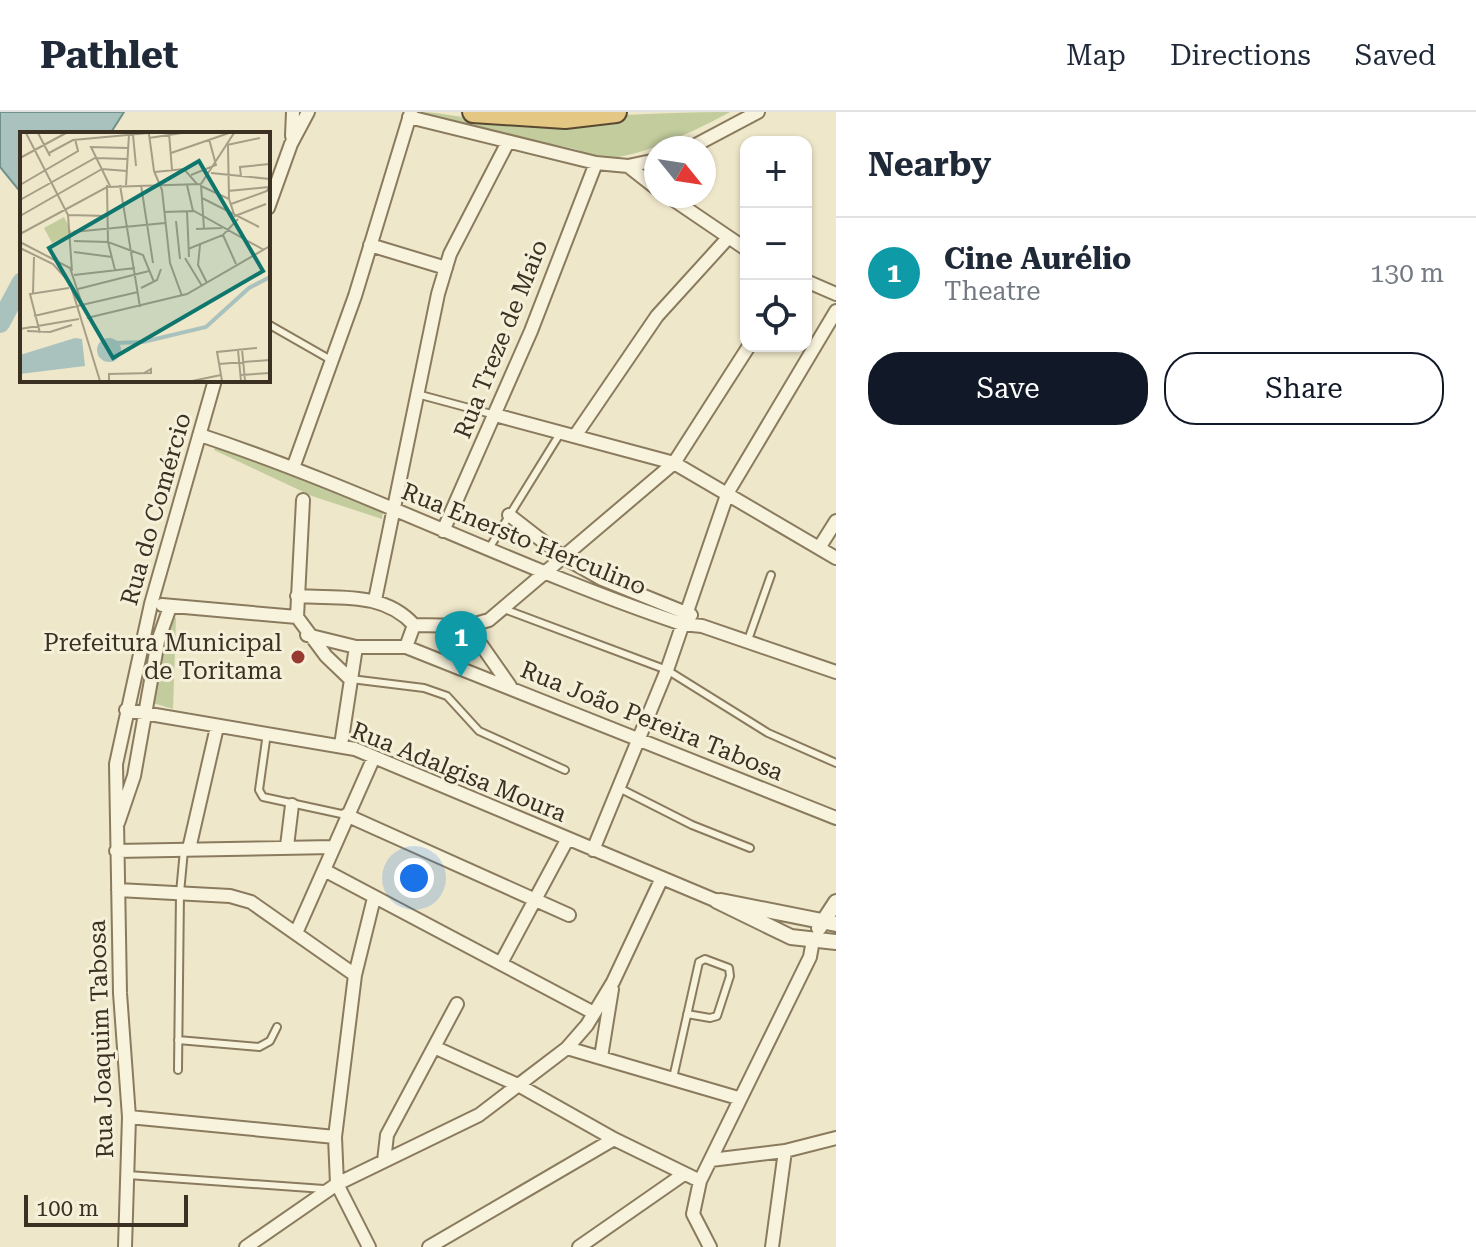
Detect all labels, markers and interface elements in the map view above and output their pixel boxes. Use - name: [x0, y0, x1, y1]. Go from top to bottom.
- text: Pathlet: [40, 33, 178, 77]
- text: Map: [1066, 39, 1126, 72]
- text: Directions: [1170, 39, 1311, 72]
- text: Saved: [1355, 39, 1436, 72]
- inset map: [20, 132, 270, 382]
- north arrow: [644, 136, 716, 208]
- map controls: [740, 136, 812, 352]
- button: +: [740, 136, 812, 208]
- text: Nearby: [868, 144, 991, 184]
- button: −: [740, 208, 812, 280]
- street label: Rua Treze de Maio: [448, 235, 554, 443]
- text: Cine Aurélio: [944, 241, 1132, 276]
- text: 1: [887, 258, 901, 288]
- text: 130 m: [1370, 258, 1444, 288]
- text: Theatre: [944, 276, 1041, 306]
- button: locate: [740, 280, 812, 352]
- button: Save: [868, 352, 1148, 425]
- button: Share: [1164, 352, 1444, 425]
- street label: Rua do Comércio: [115, 409, 197, 609]
- street label: Rua Enersto Herculino: [398, 477, 650, 601]
- pin: 1: [435, 611, 487, 677]
- place label: Prefeitura Municipal de Toritama: [43, 629, 282, 685]
- marker: Prefeitura Municipal de Toritama: [289, 648, 307, 666]
- street label: Rua João Pereira Tabosa: [517, 655, 787, 787]
- street label: Rua Adalgisa Moura: [347, 716, 571, 828]
- your location: [394, 858, 434, 898]
- street label: Rua Joaquim Tabosa: [83, 919, 119, 1159]
- scale bar: [24, 1191, 188, 1227]
- text: 100 m: [36, 1196, 99, 1221]

